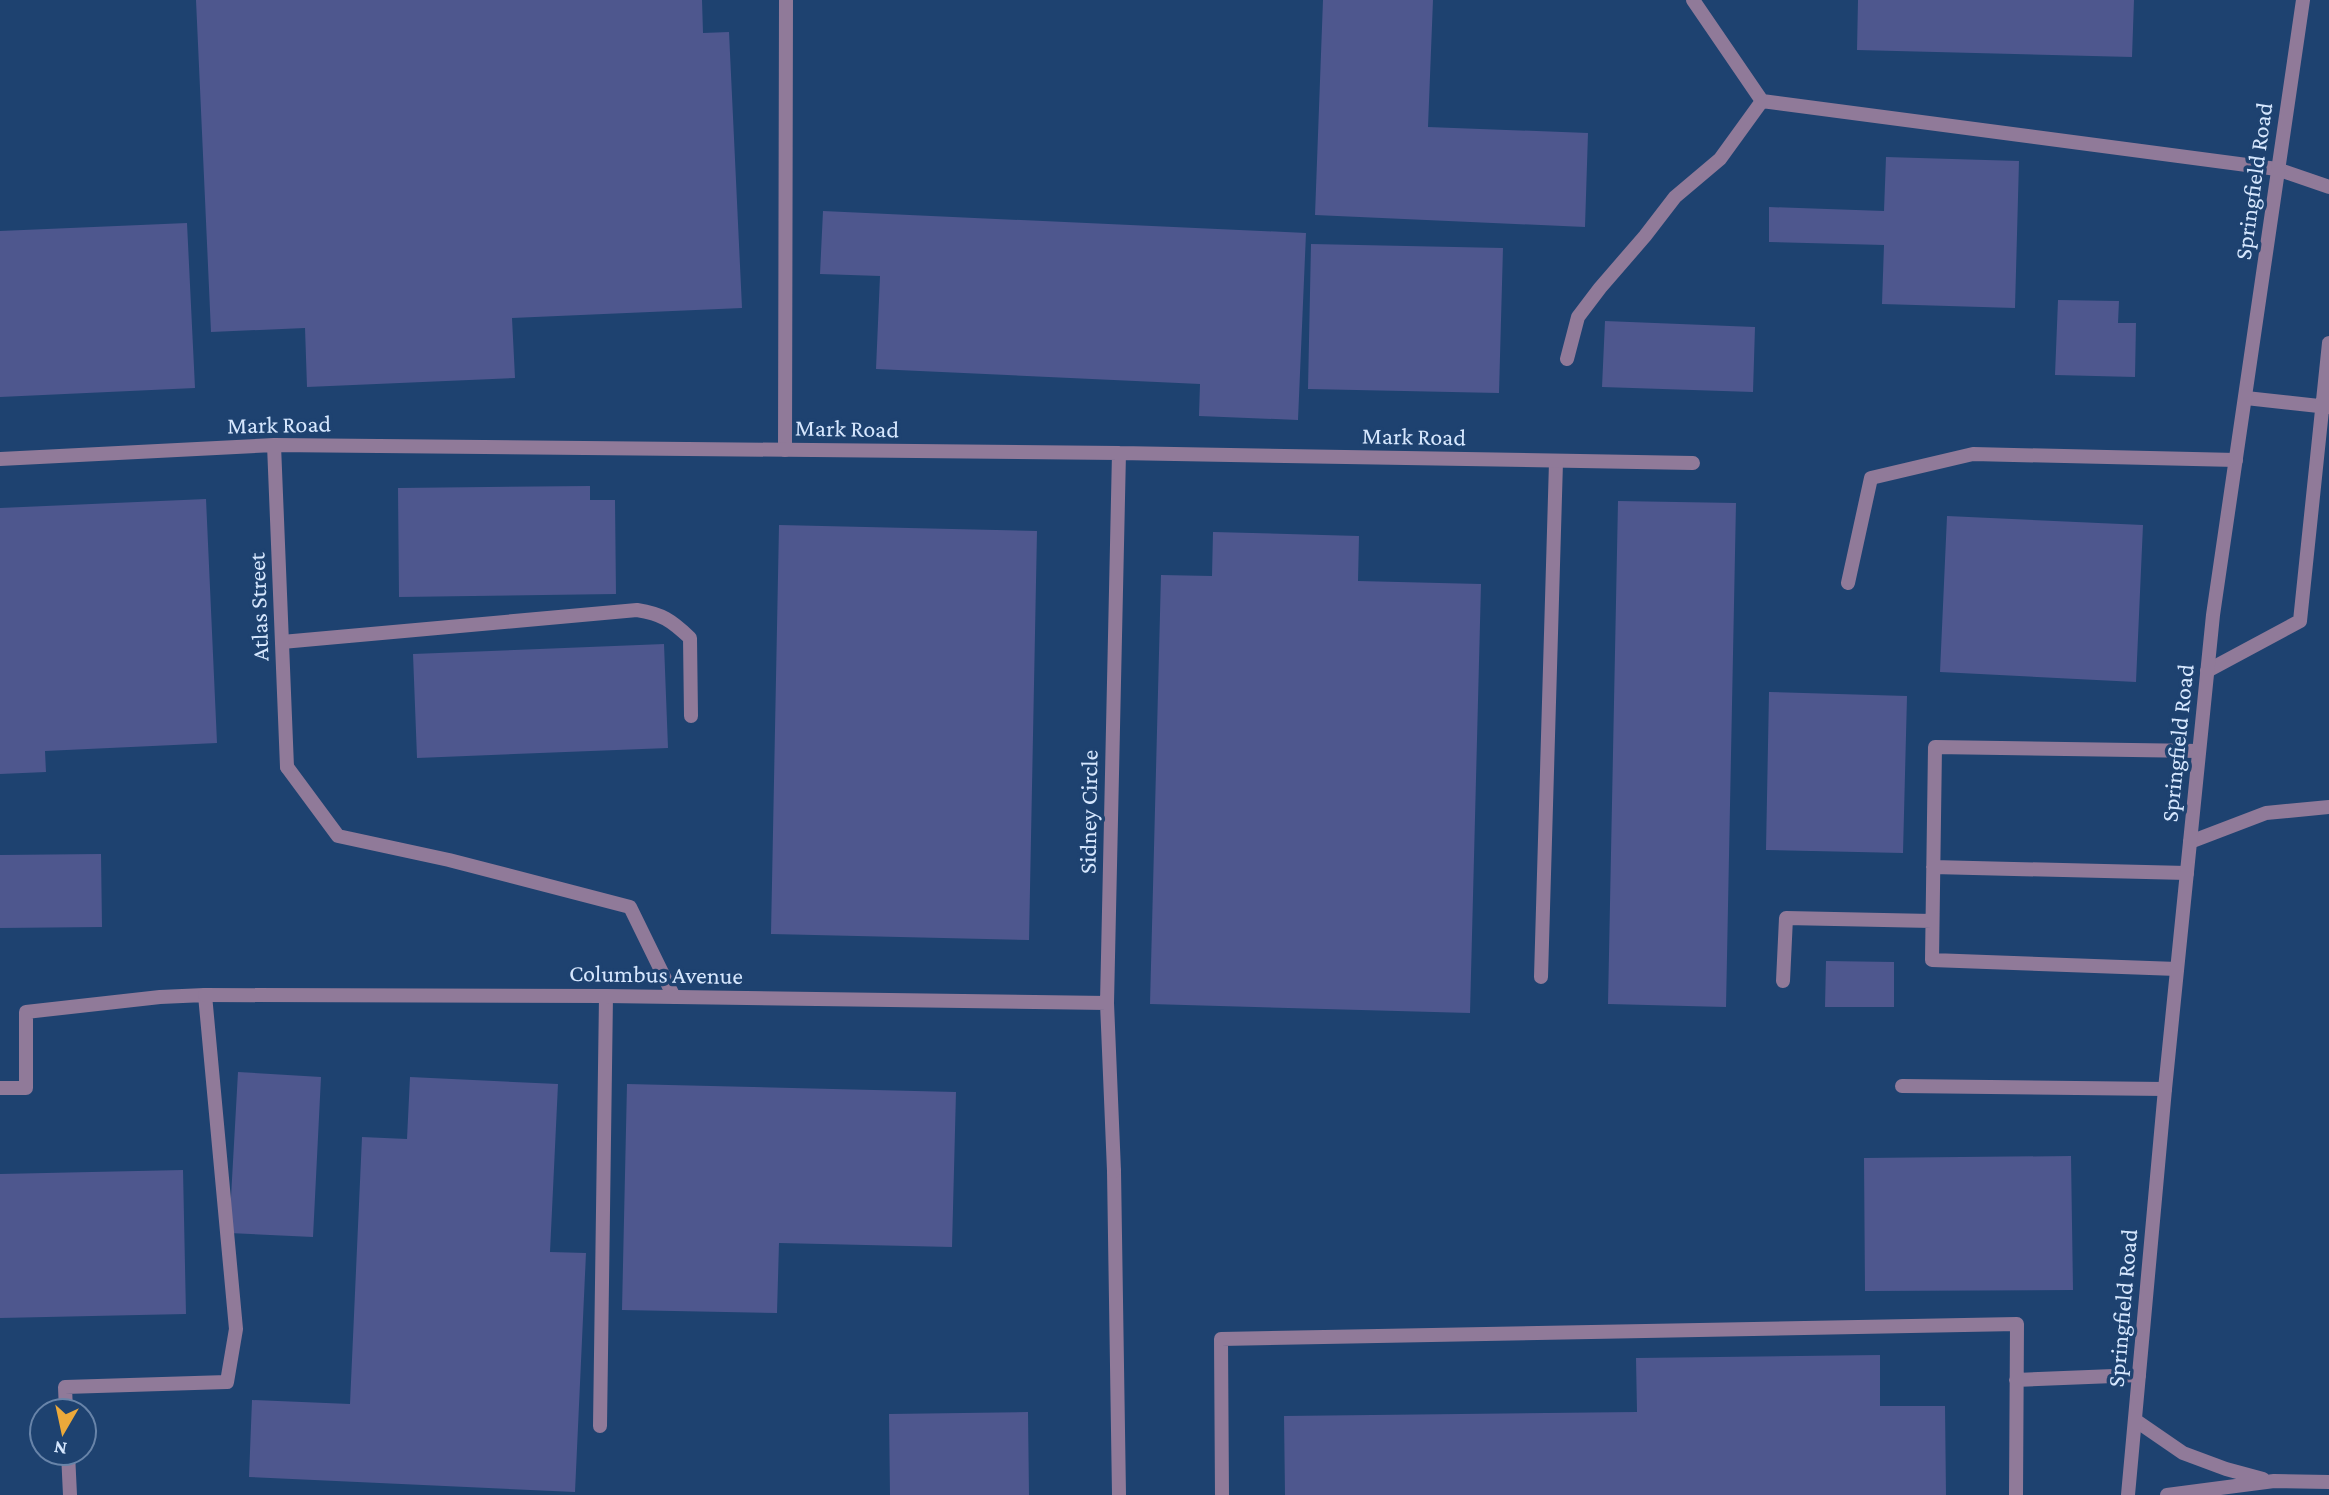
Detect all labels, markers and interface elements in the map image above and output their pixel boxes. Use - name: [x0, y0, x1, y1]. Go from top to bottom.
- street label: Springfield Road: [2229, 100, 2277, 261]
- street label: Mark Road: [227, 410, 332, 438]
- street label: Mark Road: [795, 414, 900, 442]
- street label: Mark Road: [1362, 422, 1467, 450]
- street label: Atlas Street: [243, 551, 273, 662]
- street label: Springfield Road: [2155, 662, 2199, 823]
- street label: Sidney Circle: [1073, 750, 1103, 874]
- street label: Columbus Avenue: [569, 959, 743, 989]
- street label: Springfield Road: [2102, 1227, 2142, 1388]
- north arrow: [28, 1397, 98, 1467]
- text: N: [52, 1437, 68, 1460]

